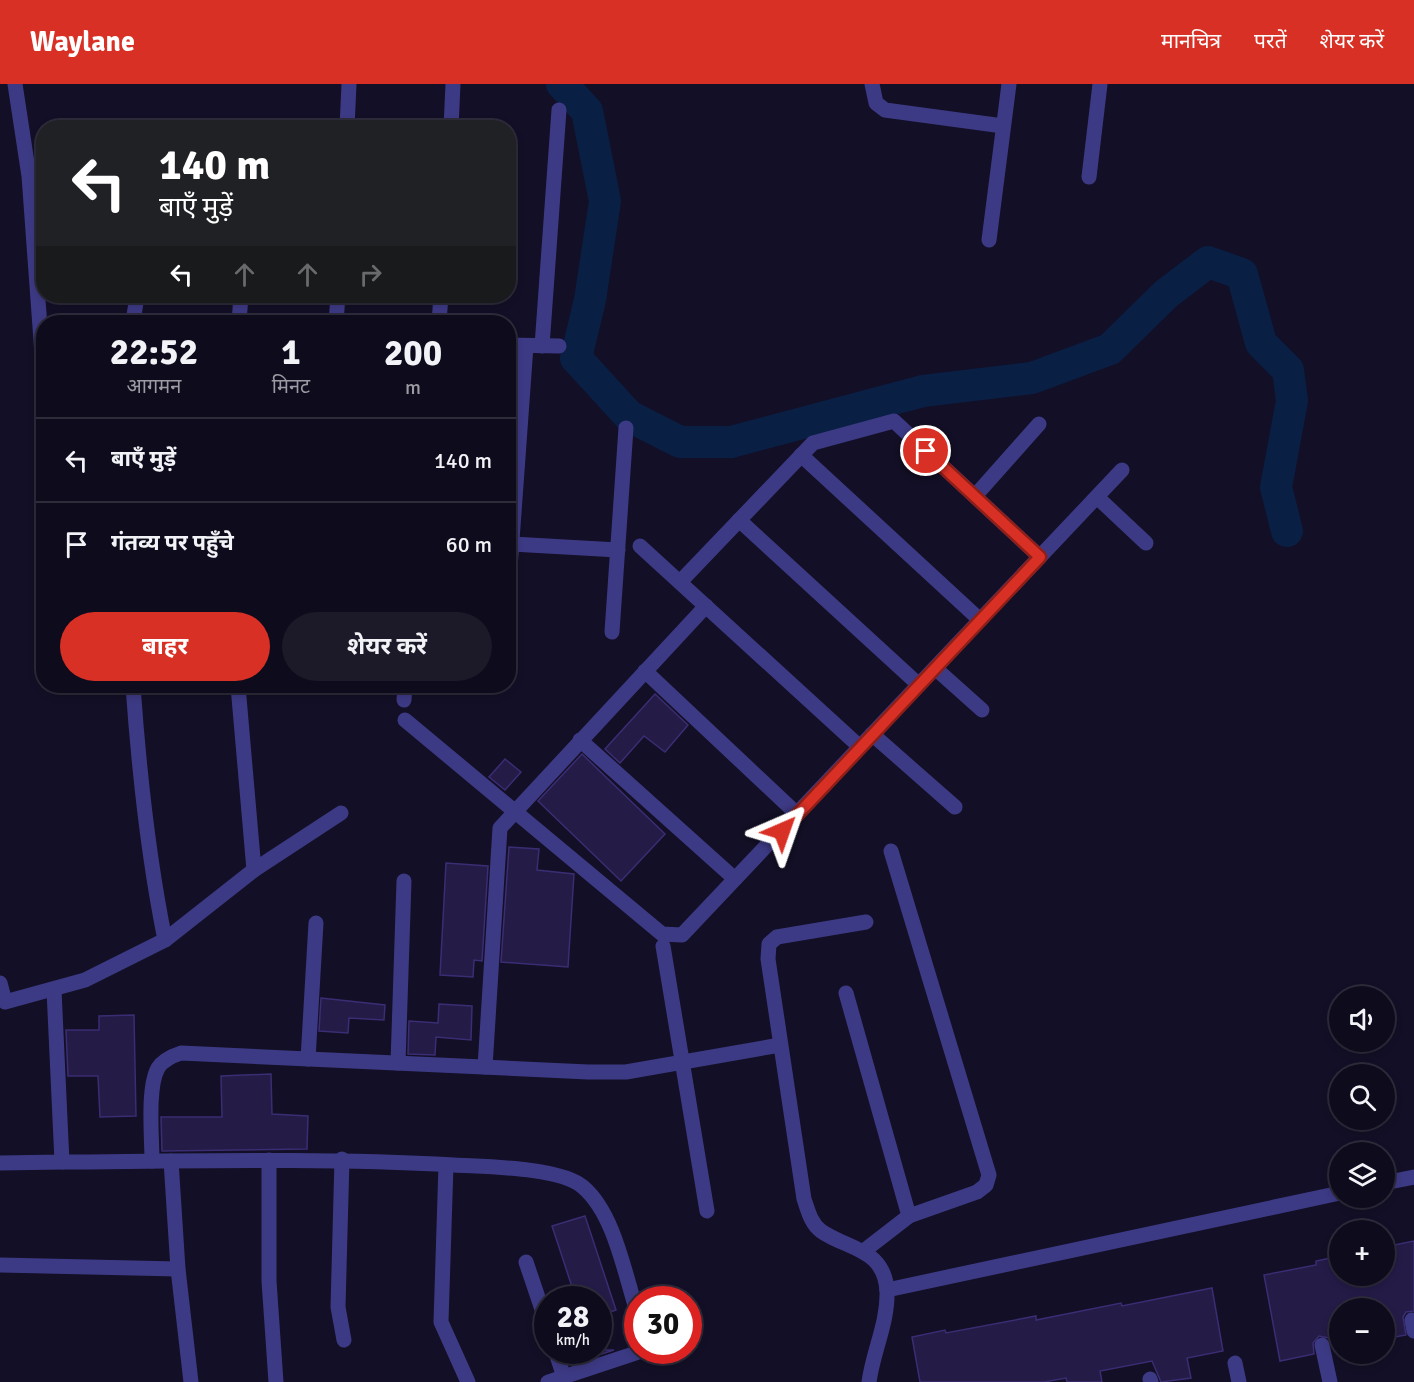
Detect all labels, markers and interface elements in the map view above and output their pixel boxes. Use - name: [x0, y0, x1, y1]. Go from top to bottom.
- text: Waylane: [30, 25, 135, 59]
- text: मानचित्र: [1161, 28, 1221, 54]
- text: परतें: [1254, 28, 1287, 54]
- text: शेयर करें: [1320, 28, 1384, 54]
- text: 140 m: [159, 140, 270, 191]
- icon: left: [60, 144, 138, 222]
- text: बाएँ मुड़ें: [159, 191, 233, 224]
- icon: left: [165, 258, 198, 291]
- icon: ahead: [228, 258, 261, 291]
- icon: ahead: [291, 258, 324, 291]
- icon: right: [354, 258, 387, 291]
- text: 22:52: [110, 330, 198, 375]
- text: 1: [281, 330, 301, 375]
- text: 200: [384, 331, 442, 376]
- text: आगमन: [127, 374, 181, 399]
- text: मिनट: [272, 374, 310, 399]
- text: m: [405, 375, 421, 400]
- pin: [900, 425, 951, 476]
- icon: arrive: [909, 434, 942, 467]
- icon: left: [60, 444, 93, 477]
- text: बाएँ मुड़ें: [111, 445, 176, 472]
- text: 140 m: [434, 447, 492, 474]
- icon: arrive: [60, 528, 93, 561]
- text: गंतव्य पर पहुँचे: [111, 529, 234, 556]
- text: 60 m: [446, 531, 492, 558]
- button: बाहर: [60, 612, 270, 681]
- button: शेयर करें: [282, 612, 492, 681]
- position arrow: [750, 799, 814, 863]
- map controls: [1329, 986, 1395, 1364]
- button: sound: [1329, 986, 1395, 1052]
- button: search: [1329, 1064, 1395, 1130]
- button: layers: [1329, 1142, 1395, 1208]
- button: +: [1329, 1220, 1395, 1286]
- speed limit sign: 30: [624, 1286, 702, 1364]
- button: −: [1329, 1298, 1395, 1364]
- text: 28: [557, 1299, 589, 1336]
- text: km/h: [556, 1331, 590, 1349]

